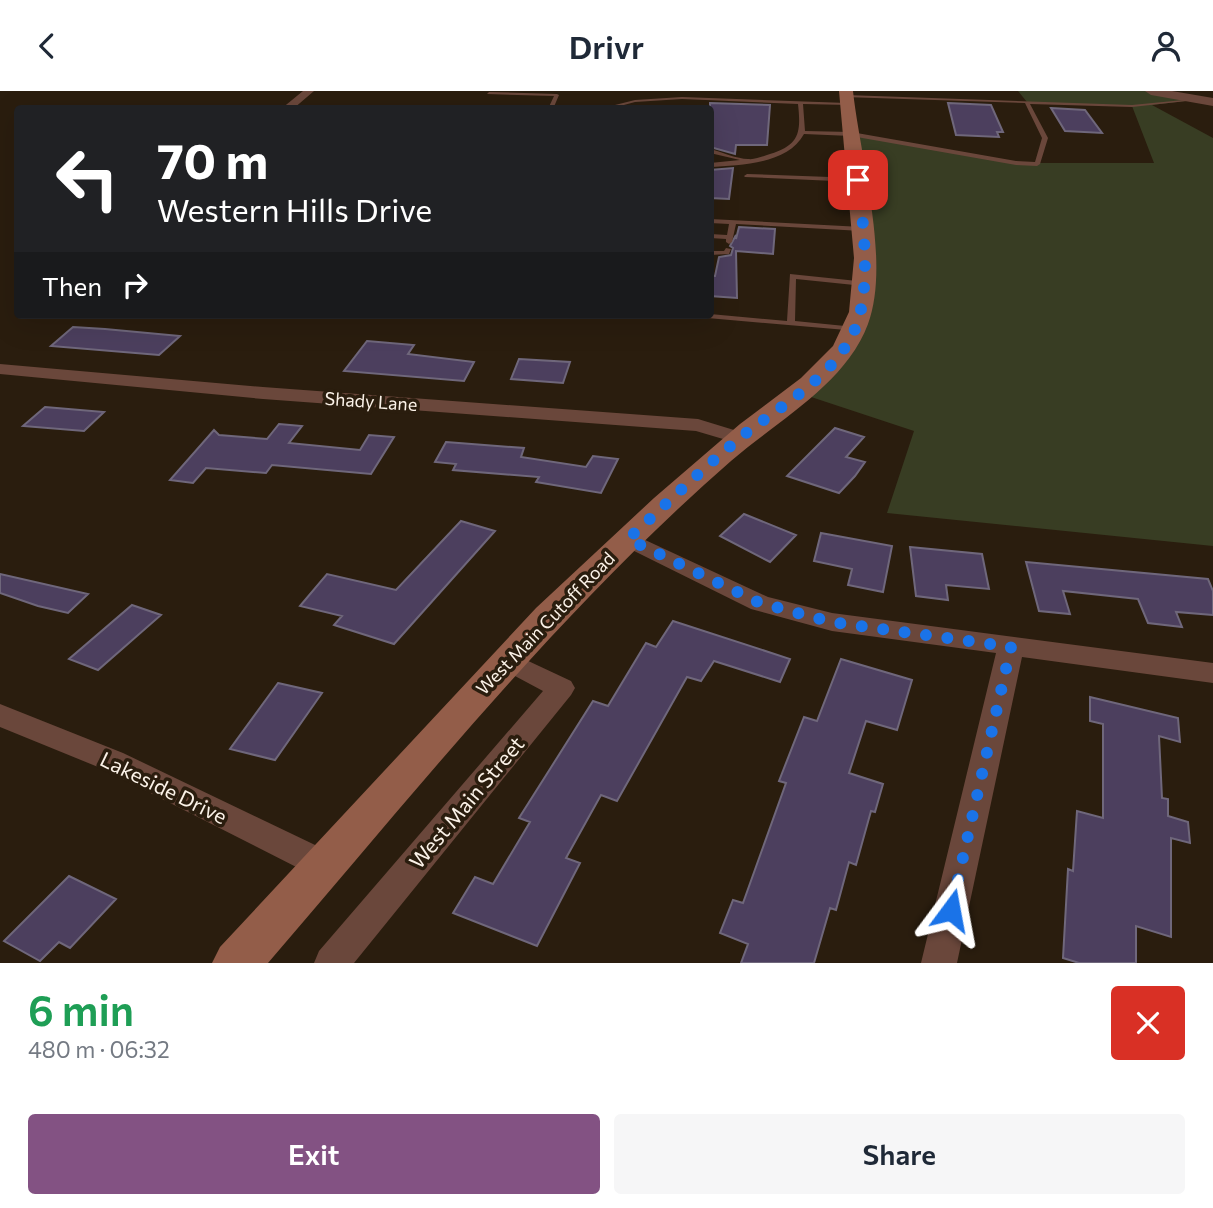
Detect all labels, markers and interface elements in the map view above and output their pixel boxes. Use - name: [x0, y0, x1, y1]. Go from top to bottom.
- text: Drivr: [569, 26, 644, 66]
- icon: back: [28, 27, 66, 65]
- icon: person: [1147, 27, 1185, 65]
- text: 70 m: [157, 129, 268, 189]
- icon: left: [42, 133, 133, 224]
- pin: [828, 150, 888, 210]
- icon: arrive: [839, 161, 877, 199]
- text: Western Hills Drive: [157, 189, 432, 229]
- icon: right: [116, 266, 154, 304]
- text: Then: [42, 270, 102, 301]
- street label: Shady Lane: [324, 387, 418, 415]
- street label: West Main Cutoff Road: [471, 547, 619, 699]
- street label: West Main Street: [403, 731, 529, 873]
- street label: Lakeside Drive: [97, 746, 231, 828]
- position arrow: [914, 873, 988, 947]
- text: 6 min: [28, 983, 134, 1035]
- button: close: [1111, 986, 1185, 1060]
- text: 480 m · 06:32: [28, 1035, 170, 1063]
- button: Exit: [28, 1114, 600, 1194]
- button: Share: [614, 1114, 1185, 1194]

